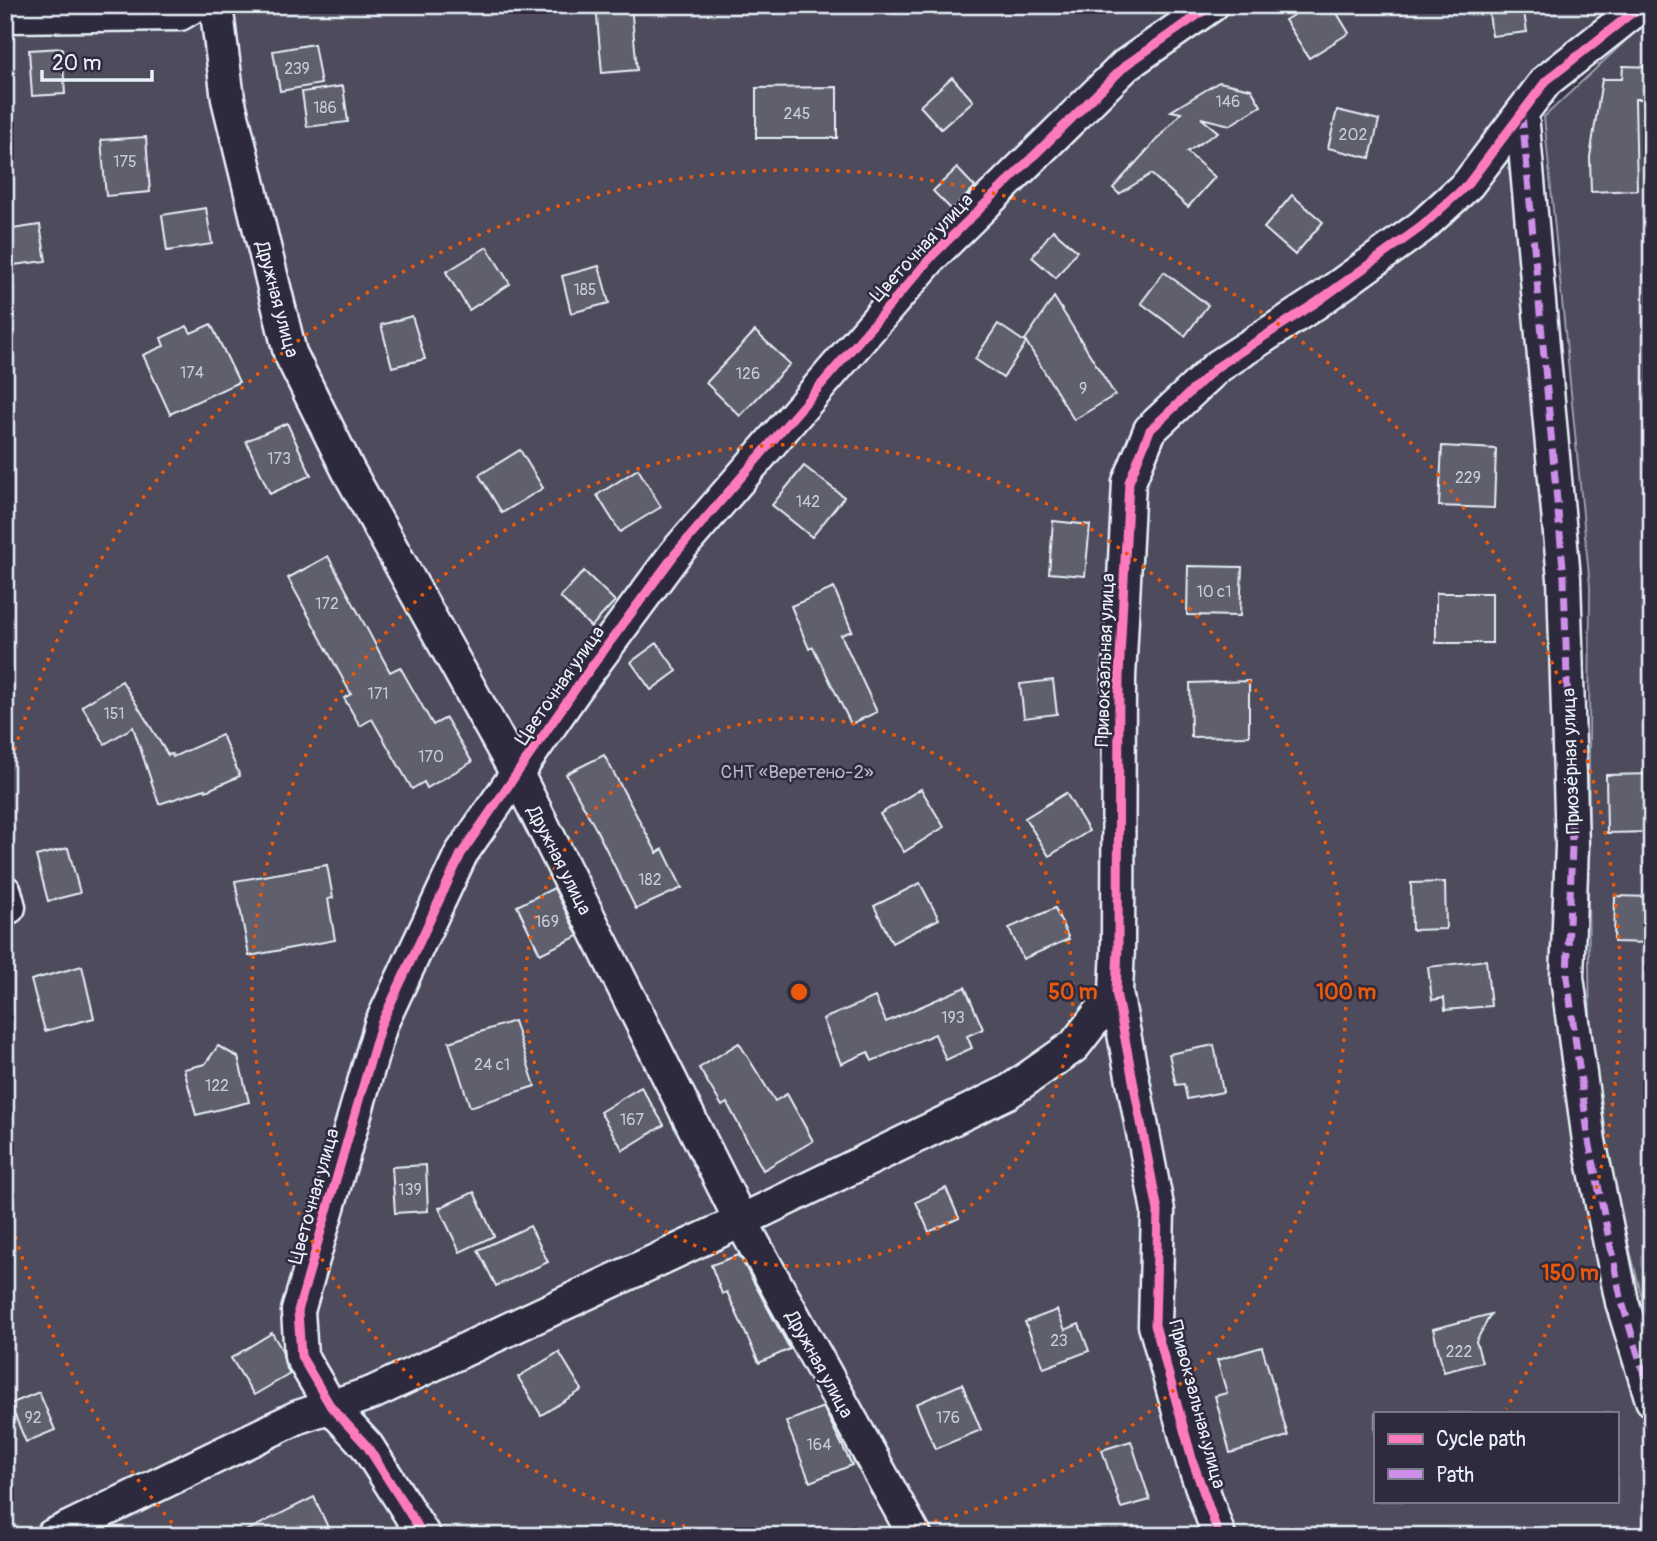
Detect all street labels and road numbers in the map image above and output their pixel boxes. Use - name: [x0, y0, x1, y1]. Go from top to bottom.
- street label: Цветочная улица: [865, 188, 978, 307]
- street label: Дружная улица: [250, 238, 304, 360]
- street label: Привокзальная улица: [1090, 573, 1120, 747]
- street label: Цветочная улица: [510, 621, 610, 750]
- street label: Приозёрная улица: [1556, 687, 1586, 834]
- street label: Дружная улица: [521, 801, 597, 919]
- street label: Цветочная улица: [283, 1125, 345, 1267]
- street label: Дружная улица: [779, 1306, 859, 1423]
- street label: Привокзальная улица: [1163, 1317, 1231, 1491]

